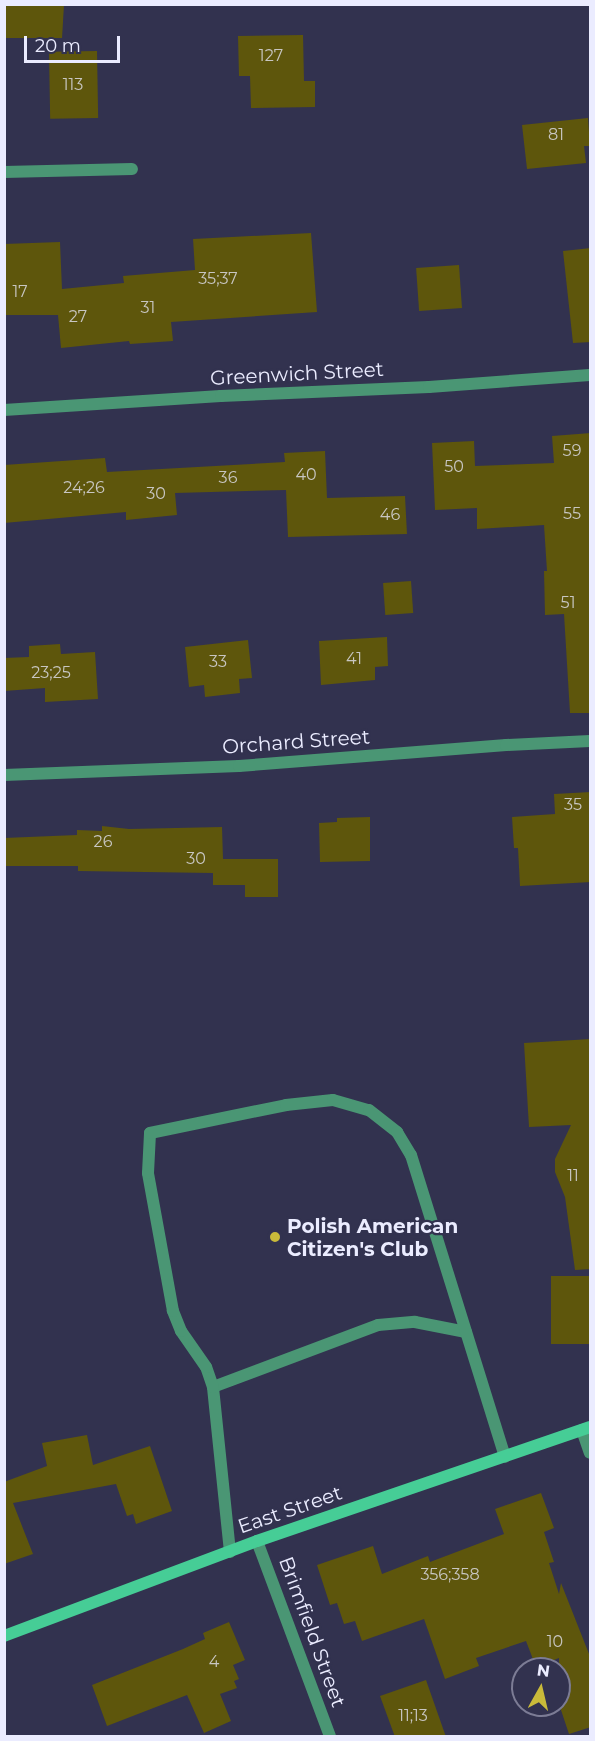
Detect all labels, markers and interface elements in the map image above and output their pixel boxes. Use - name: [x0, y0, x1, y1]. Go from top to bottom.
- scale bar: [27, 24, 123, 62]
- text: 20 m: [35, 35, 81, 57]
- house number: 127: [259, 46, 283, 66]
- house number: 113: [63, 75, 83, 95]
- house number: 81: [548, 125, 564, 145]
- house number: 35;37: [198, 269, 238, 289]
- house number: 17: [12, 282, 28, 302]
- house number: 31: [141, 298, 155, 318]
- house number: 27: [69, 307, 87, 327]
- street label: Greenwich Street: [209, 357, 385, 391]
- house number: 59: [563, 441, 581, 461]
- house number: 50: [444, 457, 464, 477]
- house number: 40: [295, 465, 317, 485]
- house number: 36: [219, 468, 237, 488]
- house number: 24;26: [63, 478, 105, 498]
- house number: 30: [146, 484, 166, 504]
- house number: 55: [563, 504, 581, 524]
- house number: 46: [380, 505, 400, 525]
- house number: 51: [561, 593, 575, 613]
- house number: 41: [346, 649, 362, 669]
- house number: 33: [209, 652, 227, 672]
- house number: 23;25: [31, 663, 71, 683]
- street label: Orchard Street: [221, 725, 371, 759]
- house number: 35: [564, 795, 582, 815]
- house number: 26: [94, 832, 112, 852]
- house number: 30: [186, 849, 206, 869]
- house number: 11: [567, 1166, 579, 1186]
- place label: Polish American Citizen's Club: [287, 1214, 458, 1261]
- marker: Polish American Citizen's Club: [268, 1230, 282, 1244]
- street label: East Street: [235, 1481, 345, 1539]
- street label: Brimfield Street: [274, 1553, 350, 1711]
- house number: 356;358: [420, 1565, 480, 1585]
- house number: 10: [547, 1632, 563, 1652]
- house number: 4: [209, 1652, 219, 1672]
- north arrow: [511, 1657, 571, 1717]
- text: N: [536, 1660, 551, 1681]
- house number: 11;13: [398, 1706, 428, 1726]

